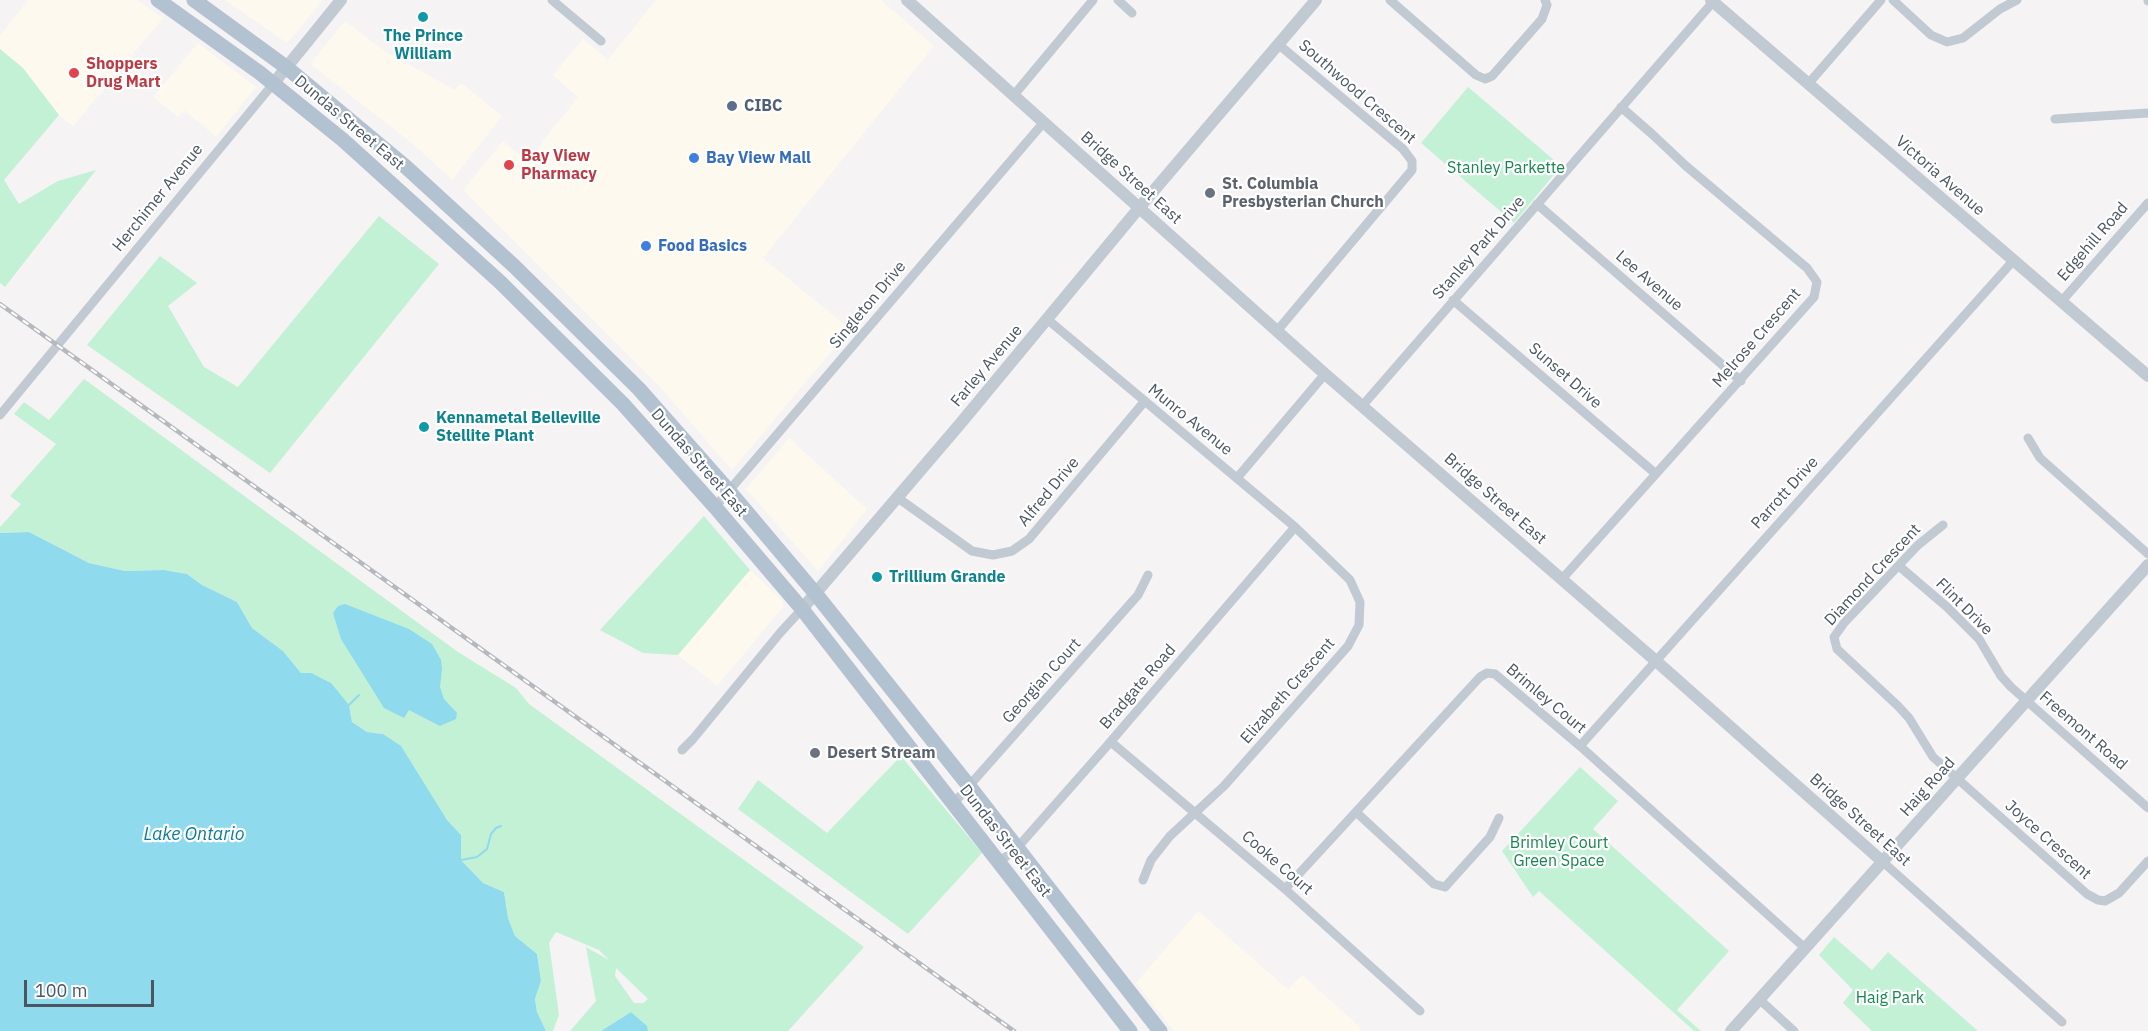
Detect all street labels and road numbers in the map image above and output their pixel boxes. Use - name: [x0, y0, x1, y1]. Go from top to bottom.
- street label: Southwood Crescent: [1295, 36, 1419, 148]
- street label: Dundas Street East: [290, 72, 408, 174]
- street label: Bridge Street East: [1077, 128, 1185, 228]
- street label: Victoria Avenue: [1891, 132, 1989, 220]
- street label: Herchimer Avenue: [109, 140, 207, 256]
- street label: Stanley Park Drive: [1429, 192, 1529, 304]
- street label: Edgehill Road: [2054, 199, 2132, 285]
- street label: Lee Avenue: [1612, 247, 1686, 315]
- street label: Singleton Drive: [826, 257, 910, 353]
- street label: Melrose Crescent: [1709, 285, 1805, 391]
- street label: Farley Avenue: [947, 321, 1027, 411]
- street label: Sunset Drive: [1525, 339, 1605, 413]
- street label: Munro Avenue: [1144, 380, 1236, 460]
- street label: Dundas Street East: [647, 405, 751, 521]
- street label: Bridge Street East: [1440, 449, 1550, 549]
- street label: Alfred Drive: [1014, 453, 1084, 531]
- street label: Parrott Drive: [1748, 453, 1822, 533]
- street label: Diamond Crescent: [1821, 520, 1925, 630]
- street label: Flint Drive: [1931, 574, 1997, 640]
- street label: Elizabeth Crescent: [1237, 634, 1339, 748]
- street label: Georgian Court: [999, 635, 1085, 727]
- street label: Bradgate Road: [1096, 641, 1180, 733]
- street label: Brimley Court: [1502, 660, 1590, 738]
- street label: Freemont Road: [2035, 688, 2131, 774]
- street label: Haig Road: [1896, 754, 1960, 820]
- street label: Bridge Street East: [1806, 770, 1914, 870]
- street label: Dundas Street East: [955, 781, 1055, 901]
- street label: Joyce Crescent: [2001, 796, 2095, 884]
- street label: Cooke Court: [1237, 827, 1317, 899]

